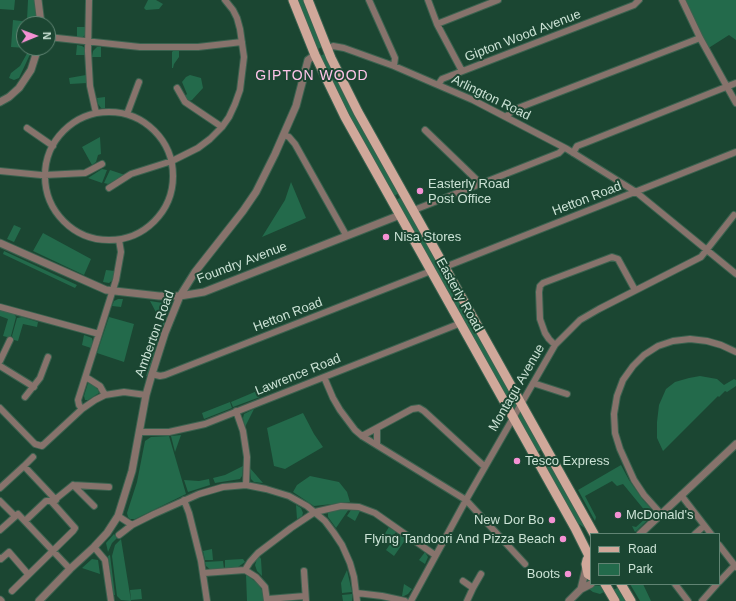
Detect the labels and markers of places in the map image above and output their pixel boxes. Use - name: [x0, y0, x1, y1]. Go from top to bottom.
- place label: Easterly Road Post Office: [428, 176, 510, 207]
- marker: Easterly Road Post Office: [415, 186, 425, 196]
- place label: Nisa Stores: [394, 229, 461, 245]
- marker: Nisa Stores: [381, 232, 391, 242]
- place label: Tesco Express: [525, 453, 610, 469]
- marker: Tesco Express: [512, 456, 522, 466]
- place label: McDonald's: [626, 507, 694, 523]
- marker: McDonald's: [613, 510, 623, 520]
- place label: New Dor Bo: [474, 512, 544, 528]
- marker: New Dor Bo: [547, 515, 557, 525]
- place label: Flying Tandoori And Pizza Beach: [364, 531, 555, 547]
- marker: Flying Tandoori And Pizza Beach: [558, 534, 568, 544]
- place label: Boots: [527, 566, 560, 582]
- marker: Boots: [563, 569, 573, 579]

